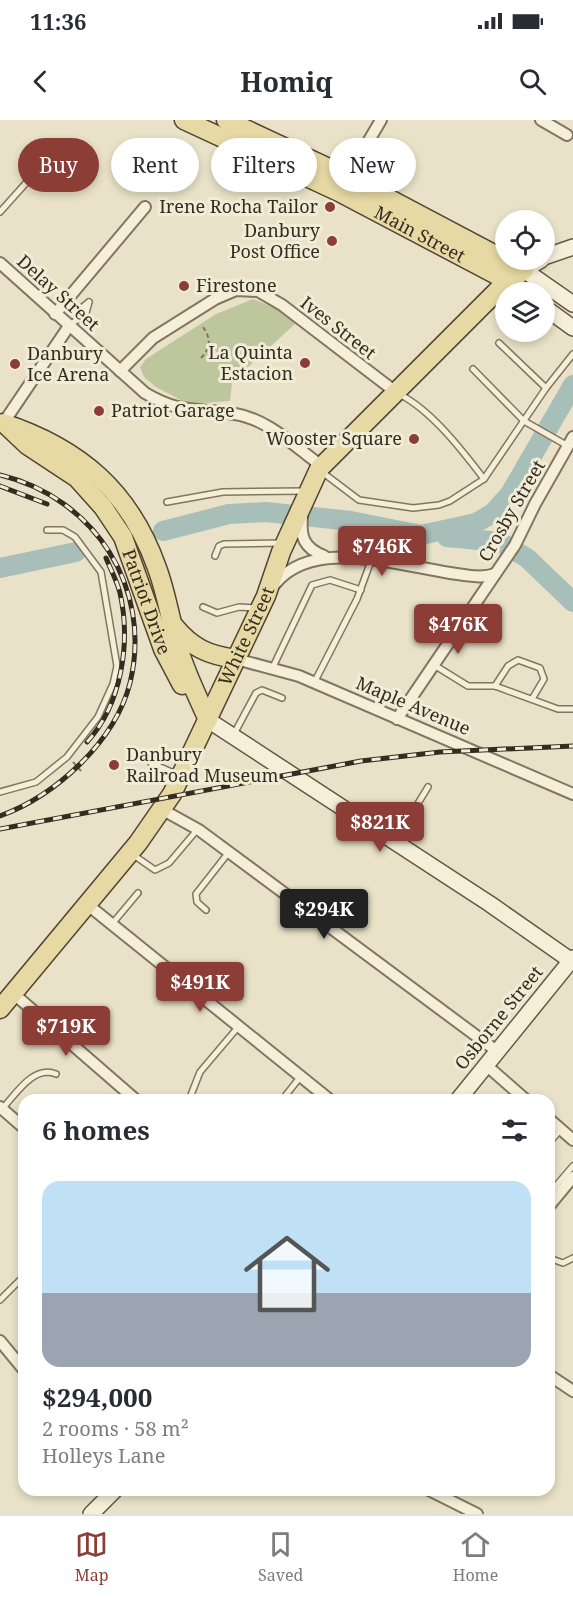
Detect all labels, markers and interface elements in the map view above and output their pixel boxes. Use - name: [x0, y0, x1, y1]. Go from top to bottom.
- text: 11:36: [30, 6, 86, 36]
- text: Homiq: [240, 63, 333, 100]
- icon: back: [24, 65, 57, 98]
- icon: search: [516, 65, 549, 98]
- chip: Buy: [18, 138, 99, 192]
- chip: Rent: [111, 138, 199, 192]
- chip: Filters: [211, 138, 317, 192]
- chip: New: [329, 138, 416, 192]
- place label: Irene Rocha Tailor: [159, 194, 319, 218]
- marker: Irene Rocha Tailor: [323, 200, 337, 214]
- street label: Main Street: [371, 200, 470, 267]
- map controls: [495, 210, 555, 342]
- button: locate: [495, 210, 555, 270]
- place label: Danbury Post Office: [230, 218, 321, 263]
- marker: Danbury Post Office: [325, 234, 339, 248]
- street label: Delay Street: [12, 249, 105, 336]
- place label: Firestone: [196, 273, 277, 297]
- marker: Firestone: [177, 279, 191, 293]
- button: layers: [495, 282, 555, 342]
- street label: Ives Street: [296, 290, 381, 364]
- place label: La Quinta Estacion: [208, 340, 293, 385]
- place label: Danbury Ice Arena: [27, 341, 109, 386]
- marker: La Quinta Estacion: [298, 356, 312, 370]
- marker: Danbury Ice Arena: [8, 357, 22, 371]
- place label: Patriot Garage: [111, 398, 235, 422]
- marker: Patriot Garage: [92, 404, 106, 418]
- place label: Wooster Square: [266, 426, 402, 450]
- marker: Wooster Square: [407, 432, 421, 446]
- street label: Crosby Street: [472, 455, 550, 566]
- pin: $746K: [340, 526, 424, 577]
- text: $746K: [352, 532, 412, 559]
- street label: Patriot Drive: [117, 546, 177, 659]
- street label: White Street: [212, 583, 279, 689]
- pin: $476K: [416, 604, 500, 655]
- text: $476K: [428, 610, 488, 637]
- street label: Maple Avenue: [352, 670, 474, 740]
- place label: Danbury Railroad Museum: [126, 742, 279, 787]
- marker: Danbury Railroad Museum: [107, 758, 121, 772]
- pin: $821K: [338, 802, 422, 853]
- text: $821K: [350, 808, 410, 835]
- pin: $294K: [282, 889, 366, 940]
- text: $294K: [294, 895, 354, 922]
- street label: Osborne Street: [449, 960, 548, 1074]
- pin: $491K: [158, 962, 242, 1013]
- text: $491K: [170, 968, 230, 995]
- pin: $719K: [24, 1006, 108, 1057]
- text: $719K: [36, 1012, 96, 1039]
- text: 6 homes: [42, 1112, 150, 1148]
- icon: filters: [498, 1114, 531, 1147]
- icon: home: [233, 1220, 341, 1328]
- text: $294,000: [42, 1379, 152, 1415]
- text: 2 rooms · 58 m²: [42, 1415, 189, 1442]
- text: Holleys Lane: [42, 1442, 165, 1469]
- tab: Map: [75, 1528, 109, 1586]
- tab: Saved: [258, 1528, 303, 1586]
- tab: Home: [453, 1528, 498, 1586]

